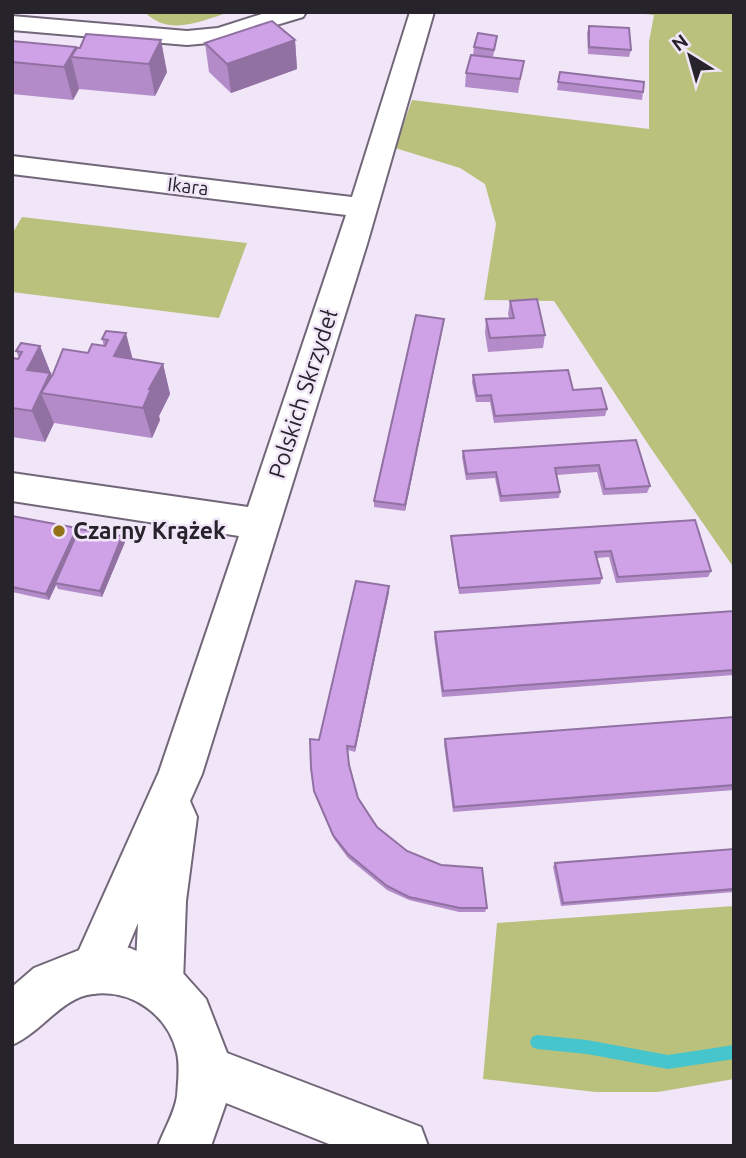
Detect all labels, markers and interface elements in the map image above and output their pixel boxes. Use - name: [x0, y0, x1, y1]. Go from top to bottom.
- north arrow: [655, 21, 725, 91]
- text: N: [667, 29, 692, 55]
- street label: Ikara: [166, 173, 210, 199]
- street label: Polskich Skrzydeł: [263, 306, 342, 481]
- place label: Czarny Krążek: [73, 518, 226, 544]
- marker: Czarny Krążek: [51, 523, 67, 539]

